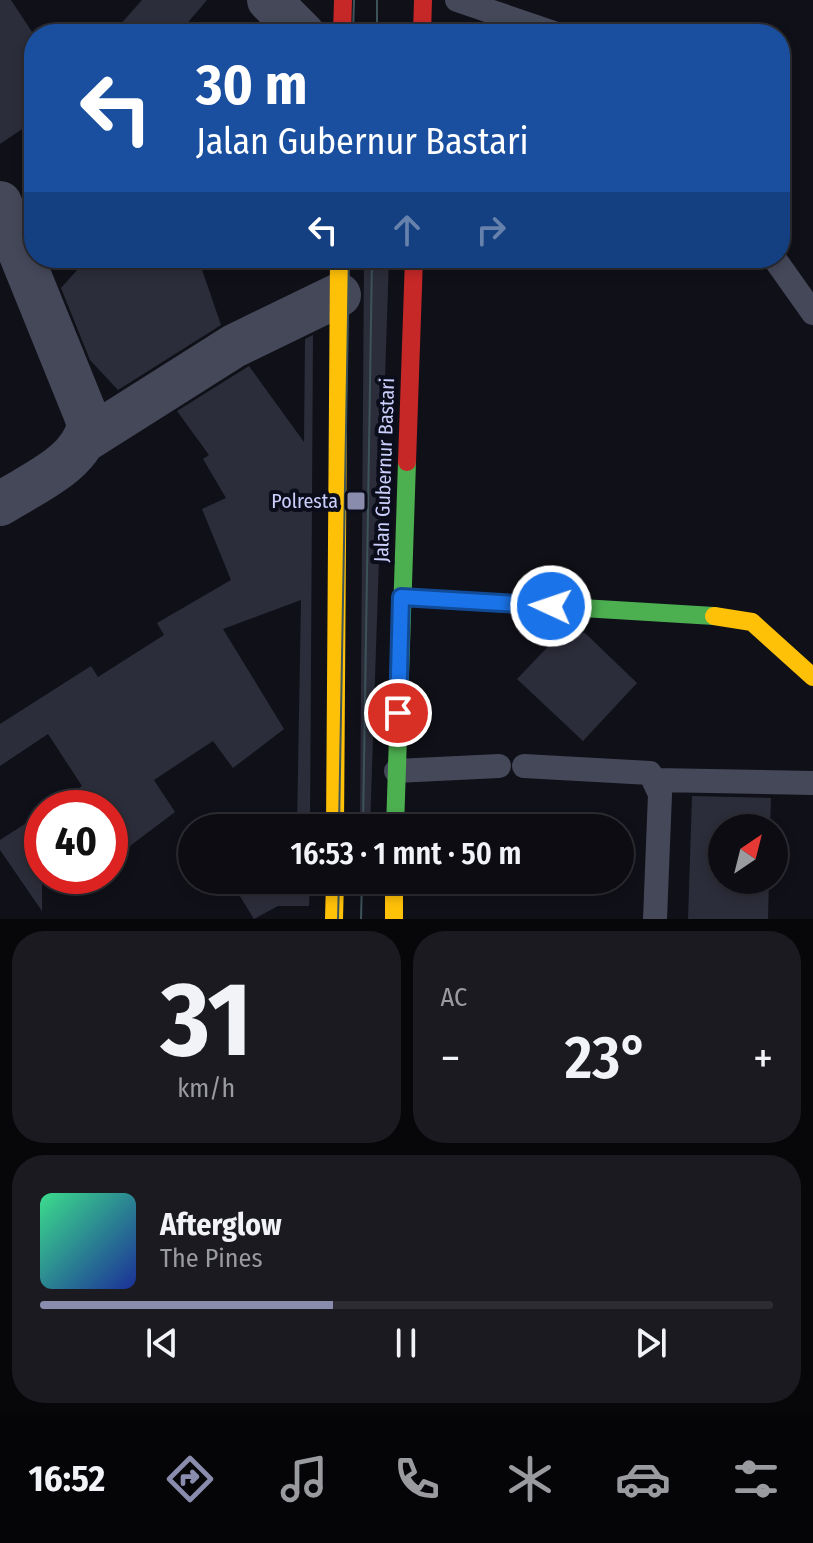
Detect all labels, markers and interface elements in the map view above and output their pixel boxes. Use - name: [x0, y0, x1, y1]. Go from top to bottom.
- text: 30 m: [196, 52, 307, 119]
- icon: left: [64, 56, 168, 160]
- text: Jalan Gubernur Bastari: [196, 120, 529, 164]
- icon: left: [301, 208, 345, 252]
- icon: ahead: [385, 208, 429, 252]
- icon: right: [469, 208, 513, 252]
- street label: Jalan Gubernur Bastari: [369, 377, 399, 563]
- place label: Polresta: [271, 489, 338, 513]
- marker: Polresta: [345, 490, 367, 512]
- position arrow: [509, 564, 593, 648]
- pin: [364, 679, 432, 747]
- icon: arrive: [376, 691, 420, 735]
- speed limit sign: 40: [24, 790, 128, 894]
- north arrow: [708, 814, 788, 894]
- map controls: [708, 814, 788, 894]
- text: 16:53 · 1 mnt · 50 m: [291, 836, 521, 872]
- text: 31: [161, 958, 252, 1083]
- text: AC: [441, 982, 467, 1013]
- text: 23°: [565, 1022, 649, 1094]
- text: −: [441, 1032, 460, 1085]
- text: +: [753, 1032, 773, 1085]
- text: km/h: [177, 1073, 235, 1104]
- text: Afterglow: [160, 1207, 282, 1243]
- text: The Pines: [160, 1243, 263, 1274]
- icon: previous: [140, 1321, 184, 1365]
- icon: pause: [384, 1321, 428, 1365]
- icon: next: [629, 1321, 673, 1365]
- icon: directions: [162, 1451, 218, 1507]
- icon: music: [276, 1451, 332, 1507]
- icon: phone: [389, 1451, 445, 1507]
- icon: climate: [502, 1451, 558, 1507]
- icon: car: [615, 1451, 671, 1507]
- icon: filters: [728, 1451, 784, 1507]
- text: 16:52: [29, 1457, 105, 1501]

